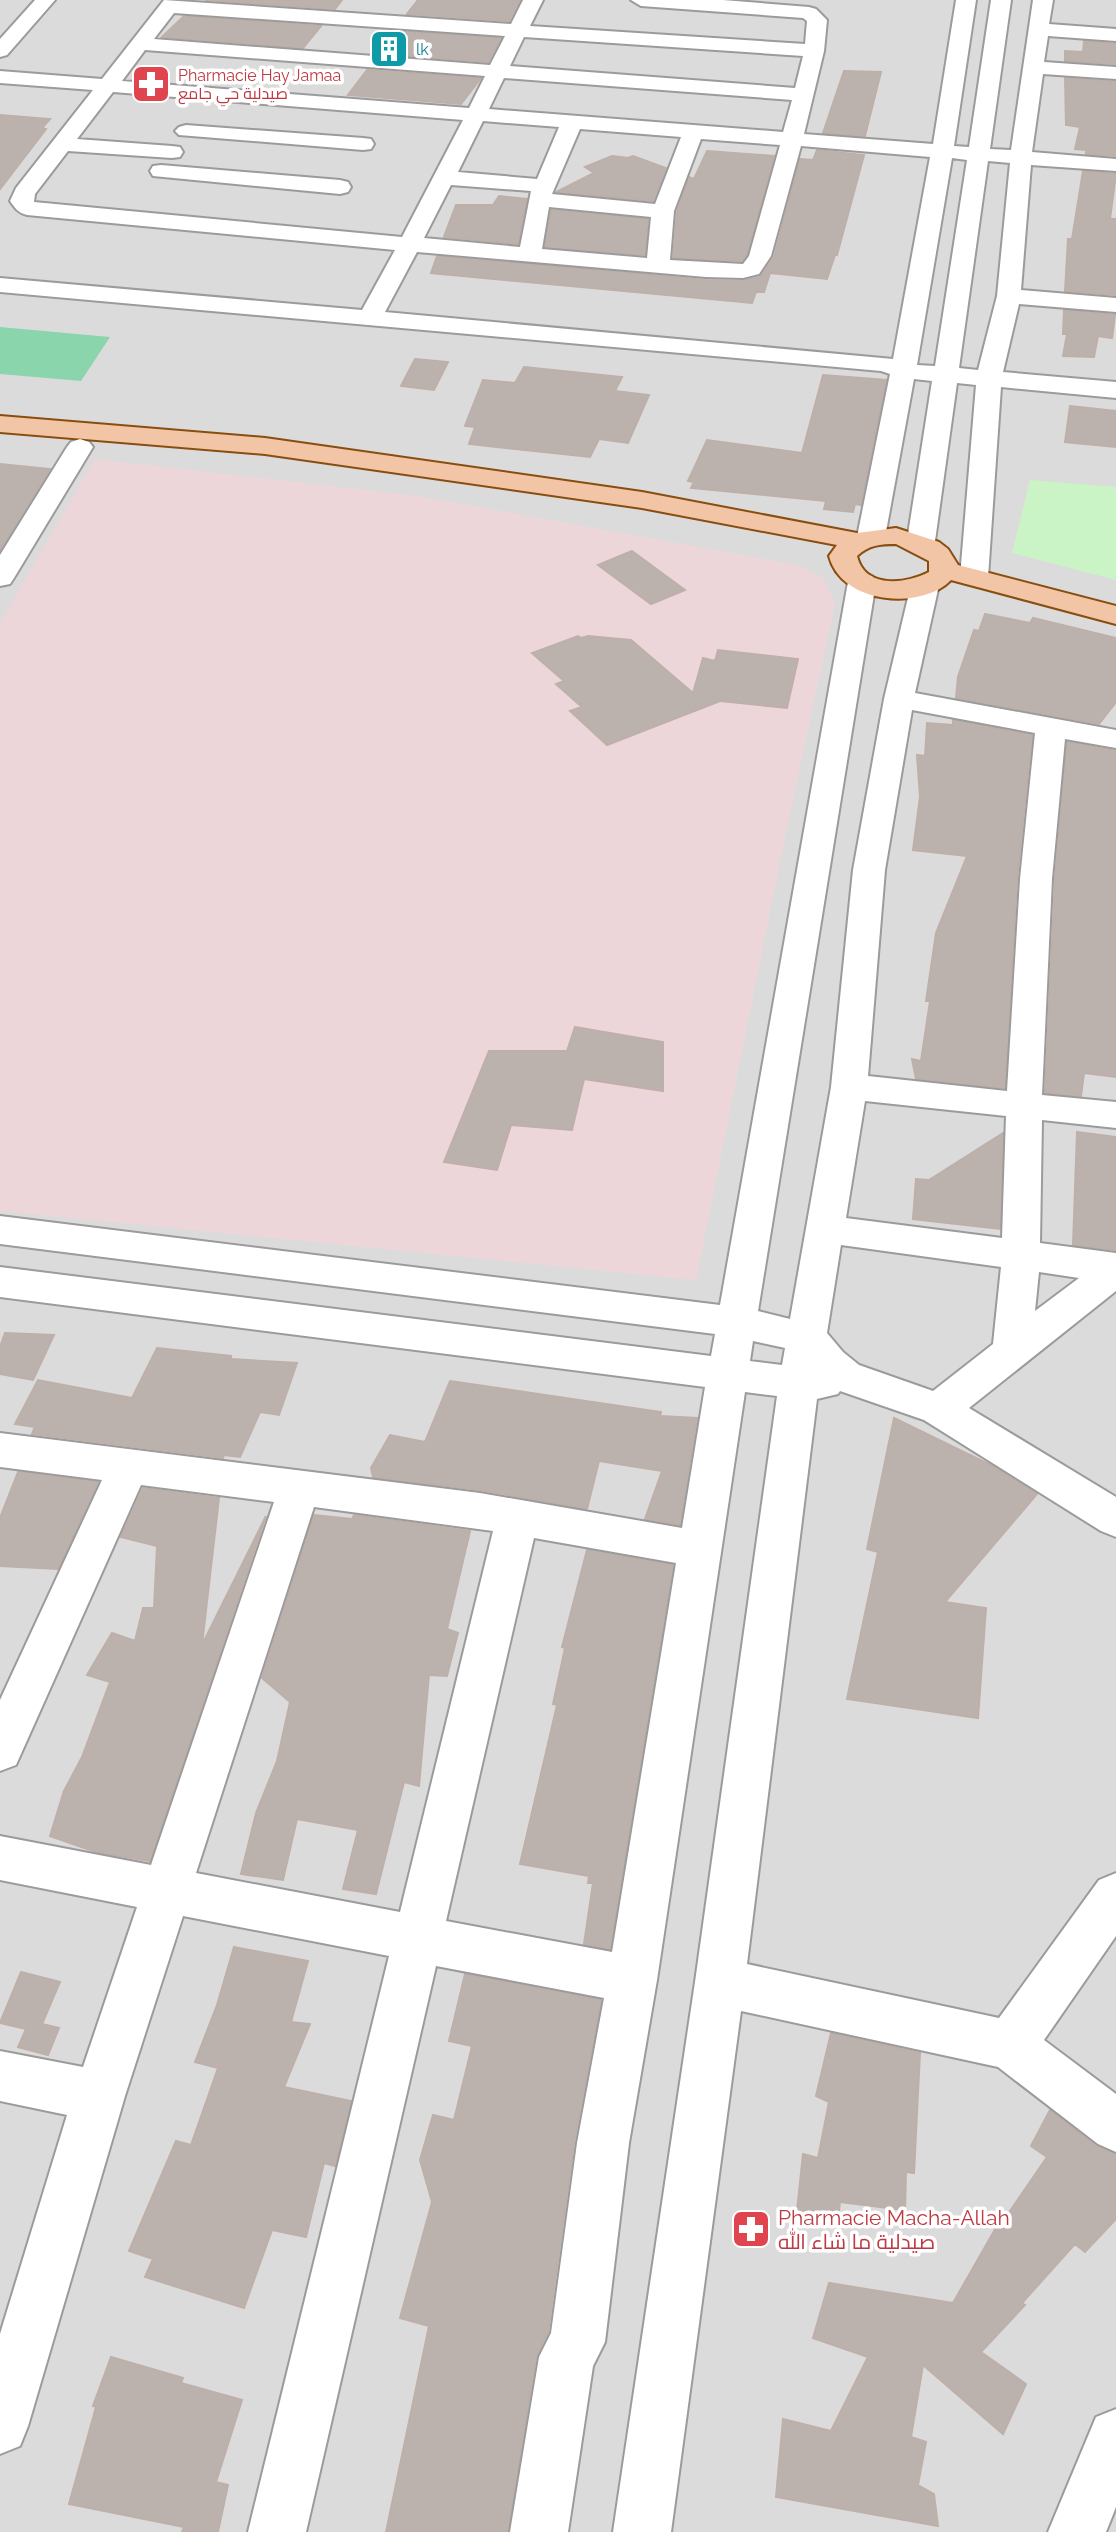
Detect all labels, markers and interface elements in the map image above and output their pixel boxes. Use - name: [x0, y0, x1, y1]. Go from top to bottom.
- building icon: lk: [368, 28, 410, 70]
- place label: lk: [416, 40, 429, 59]
- pharmacy icon: Pharmacie Hay Jamaa صيدلية حي جامع: [130, 63, 172, 105]
- place label: Pharmacie Hay Jamaa صيدلية حي جامع: [178, 66, 341, 107]
- place label: Pharmacie Macha-Allah صيدلية ما شاء الله: [778, 2205, 1010, 2254]
- pharmacy icon: Pharmacie Macha-Allah صيدلية ما شاء الله: [730, 2208, 772, 2250]

